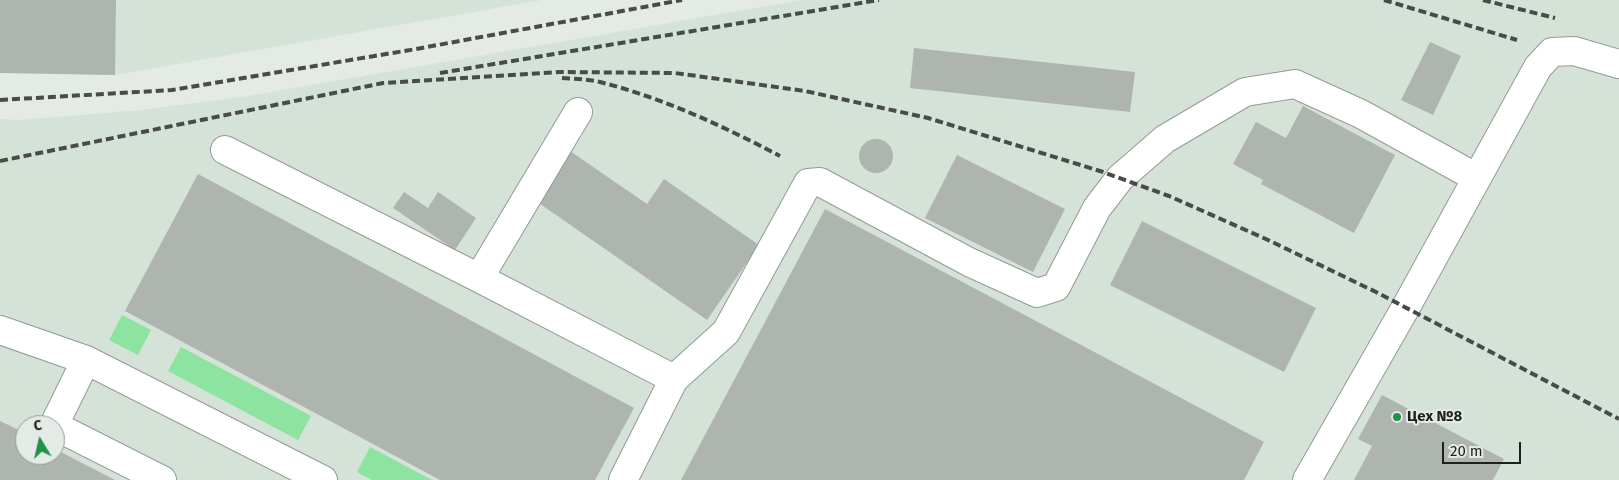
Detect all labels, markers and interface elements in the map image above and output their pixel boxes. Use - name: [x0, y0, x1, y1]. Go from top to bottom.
- place label: Цех №8: [1407, 408, 1462, 426]
- marker: Цех №8: [1391, 411, 1403, 423]
- north arrow: [15, 415, 65, 465]
- text: С: [32, 417, 43, 435]
- scale bar: [1444, 432, 1523, 464]
- text: 20 m: [1450, 442, 1483, 460]

